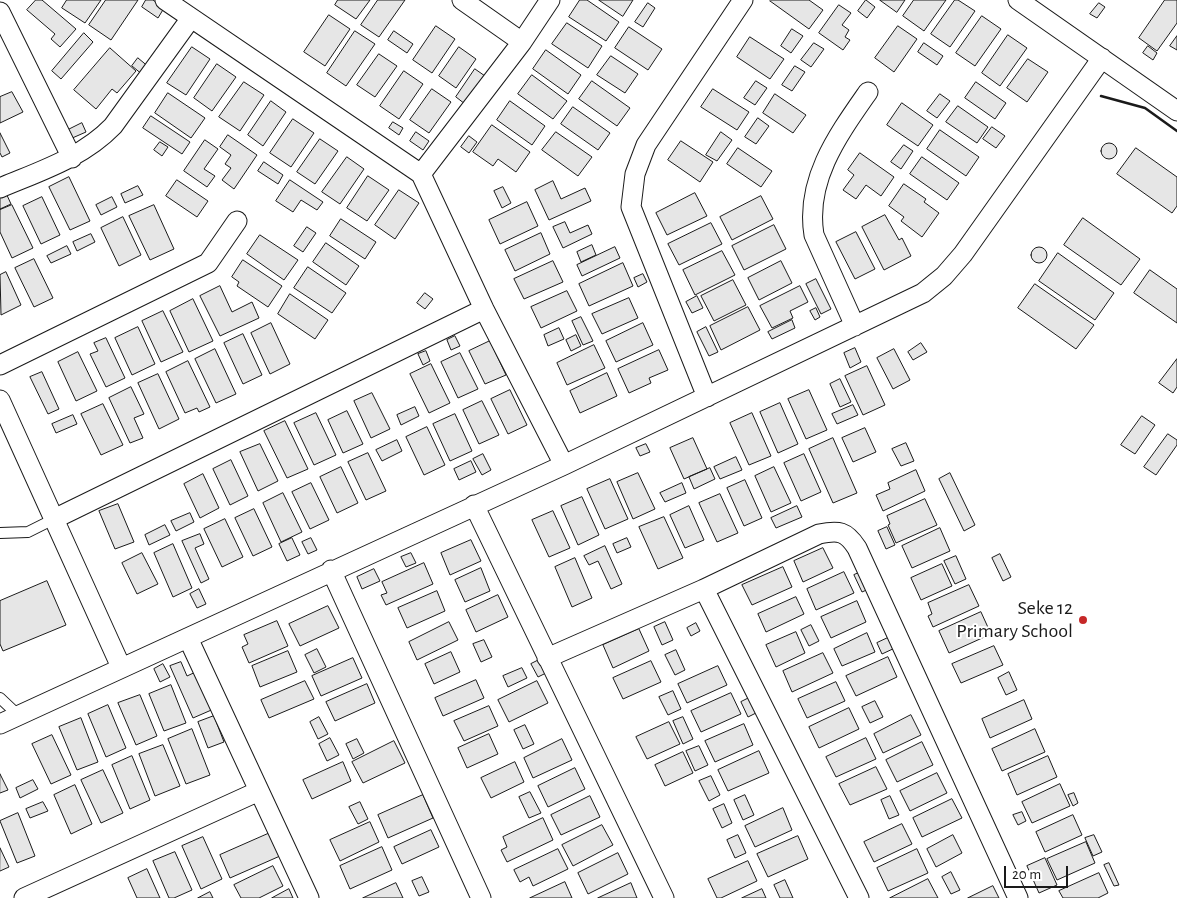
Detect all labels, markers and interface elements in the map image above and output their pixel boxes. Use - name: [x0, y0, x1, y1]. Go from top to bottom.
- place label: Seke 12 Primary School: [956, 596, 1073, 643]
- marker: Seke 12 Primary School: [1077, 614, 1089, 626]
- scale bar: [1007, 856, 1071, 888]
- text: 20 m: [1012, 867, 1041, 882]

